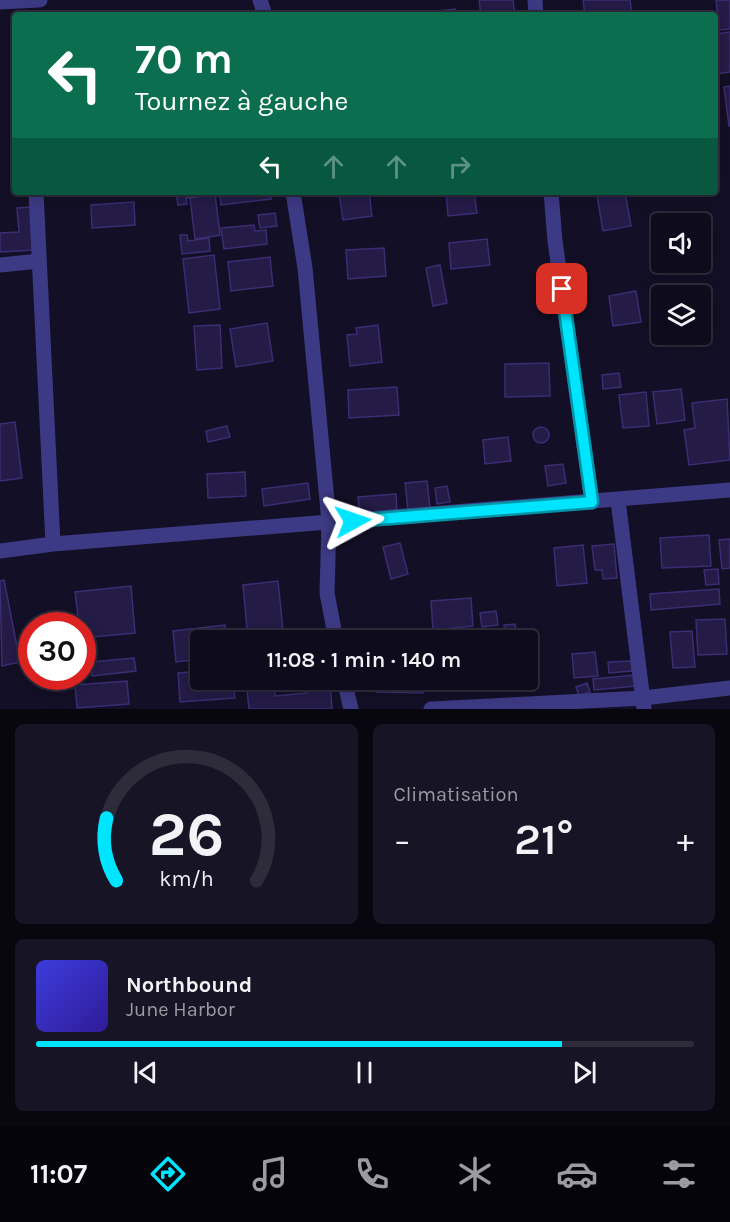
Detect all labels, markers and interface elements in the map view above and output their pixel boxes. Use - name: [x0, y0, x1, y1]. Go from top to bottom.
- text: 70 m: [135, 34, 233, 84]
- icon: left: [36, 36, 114, 114]
- text: Tournez à gauche: [135, 85, 348, 117]
- icon: left: [254, 150, 287, 183]
- icon: ahead: [317, 150, 350, 183]
- icon: ahead: [380, 150, 413, 183]
- icon: right: [443, 150, 476, 183]
- map controls: [651, 213, 711, 345]
- button: sound: [651, 213, 711, 273]
- pin: [536, 263, 587, 314]
- icon: arrive: [545, 272, 578, 305]
- button: layers: [651, 285, 711, 345]
- position arrow: [321, 489, 385, 553]
- speed limit sign: 30: [18, 612, 96, 690]
- text: 11:08 · 1 min · 140 m: [267, 647, 461, 673]
- text: Climatisation: [394, 783, 519, 806]
- text: 26: [148, 798, 224, 871]
- text: 21°: [514, 813, 574, 865]
- text: −: [394, 821, 411, 859]
- text: +: [677, 821, 694, 859]
- text: km/h: [159, 866, 213, 891]
- text: Northbound: [126, 972, 252, 998]
- text: June Harbor: [126, 998, 235, 1021]
- icon: previous: [129, 1056, 162, 1089]
- icon: pause: [348, 1056, 381, 1089]
- icon: next: [568, 1056, 601, 1089]
- icon: directions: [147, 1153, 189, 1195]
- icon: music: [249, 1153, 291, 1195]
- icon: phone: [351, 1153, 393, 1195]
- icon: climate: [454, 1153, 496, 1195]
- icon: car: [556, 1153, 598, 1195]
- icon: filters: [658, 1153, 700, 1195]
- text: 11:07: [30, 1158, 87, 1190]

